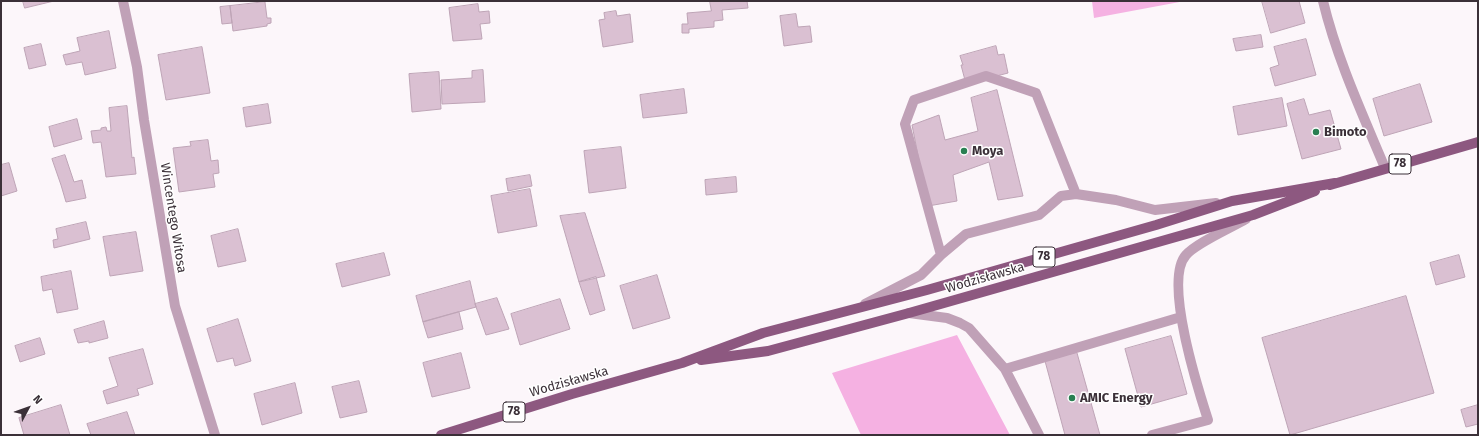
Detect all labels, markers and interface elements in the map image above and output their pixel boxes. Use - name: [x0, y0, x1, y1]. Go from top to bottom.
- place label: Bimoto: [1324, 124, 1367, 140]
- marker: Bimoto: [1311, 127, 1321, 137]
- place label: Moya: [972, 143, 1003, 159]
- marker: Moya: [959, 146, 969, 156]
- road number: 78: [1389, 154, 1411, 174]
- street label: Wincentego Witosa: [157, 162, 189, 274]
- road number: 78: [1033, 247, 1055, 267]
- street label: Wodzisławska: [944, 259, 1026, 297]
- street label: Wodzisławska: [528, 363, 610, 401]
- north arrow: [8, 388, 48, 428]
- place label: AMIC Energy: [1080, 390, 1153, 406]
- text: N: [30, 393, 45, 407]
- marker: AMIC Energy: [1067, 393, 1077, 403]
- road number: 78: [503, 402, 525, 422]

